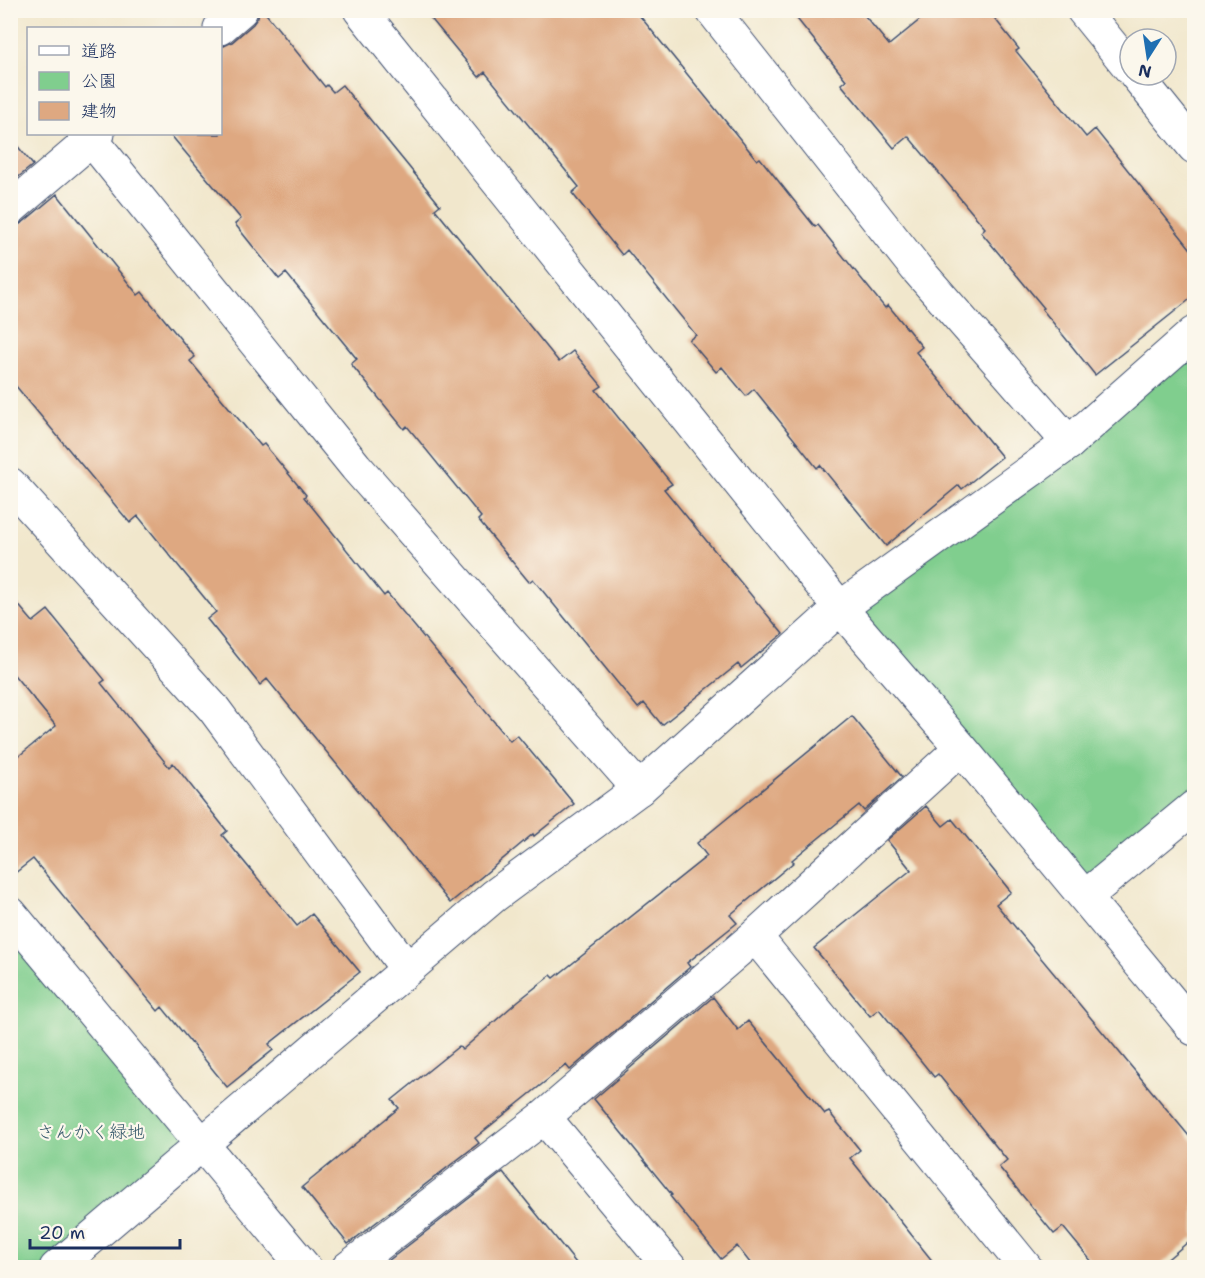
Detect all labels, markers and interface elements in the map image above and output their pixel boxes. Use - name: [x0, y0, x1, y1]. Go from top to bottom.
- legend: [27, 27, 222, 135]
- north arrow: [1118, 27, 1178, 87]
- text: 道路: [81, 39, 117, 63]
- text: N: [1137, 60, 1153, 83]
- text: 公園: [81, 69, 117, 93]
- text: 建物: [81, 99, 117, 123]
- park label: さんかく緑地: [37, 1120, 145, 1144]
- scale bar: [30, 1212, 180, 1250]
- text: 20 m: [39, 1221, 85, 1245]

